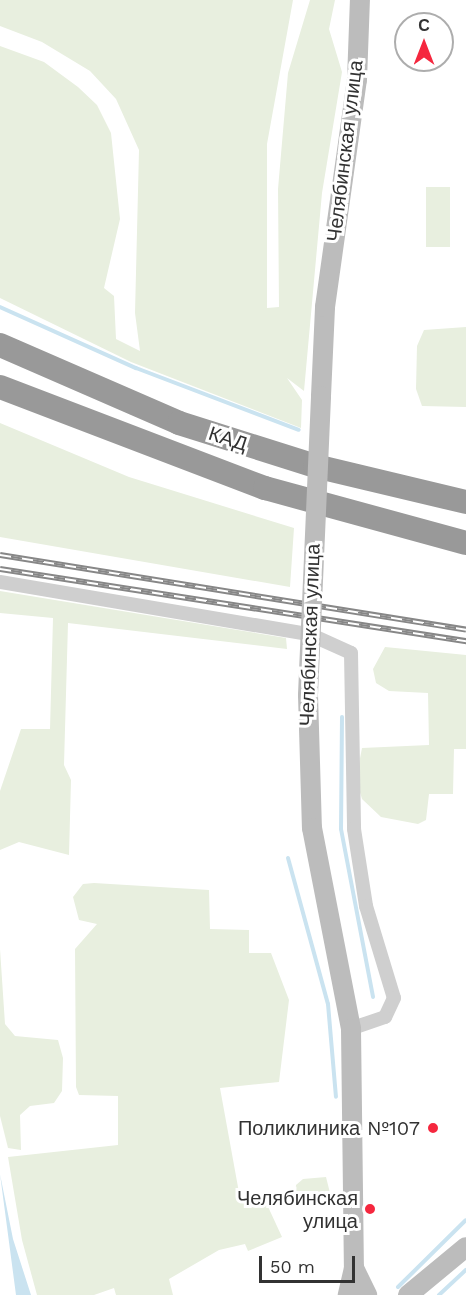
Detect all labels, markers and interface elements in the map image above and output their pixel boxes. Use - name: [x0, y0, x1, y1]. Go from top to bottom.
- north arrow: [394, 12, 454, 72]
- text: С: [418, 16, 430, 35]
- street label: Челябинская улица: [322, 59, 368, 243]
- street label: КАД: [206, 422, 250, 456]
- street label: Челябинская улица: [295, 543, 325, 727]
- place label: Поликлиника №107: [238, 1116, 420, 1140]
- marker: Поликлиника №107: [424, 1119, 442, 1137]
- place label: Челябинская улица: [237, 1186, 358, 1233]
- marker: Челябинская улица: [363, 1202, 377, 1216]
- scale bar: [262, 1244, 358, 1282]
- text: 50 m: [270, 1256, 315, 1277]

